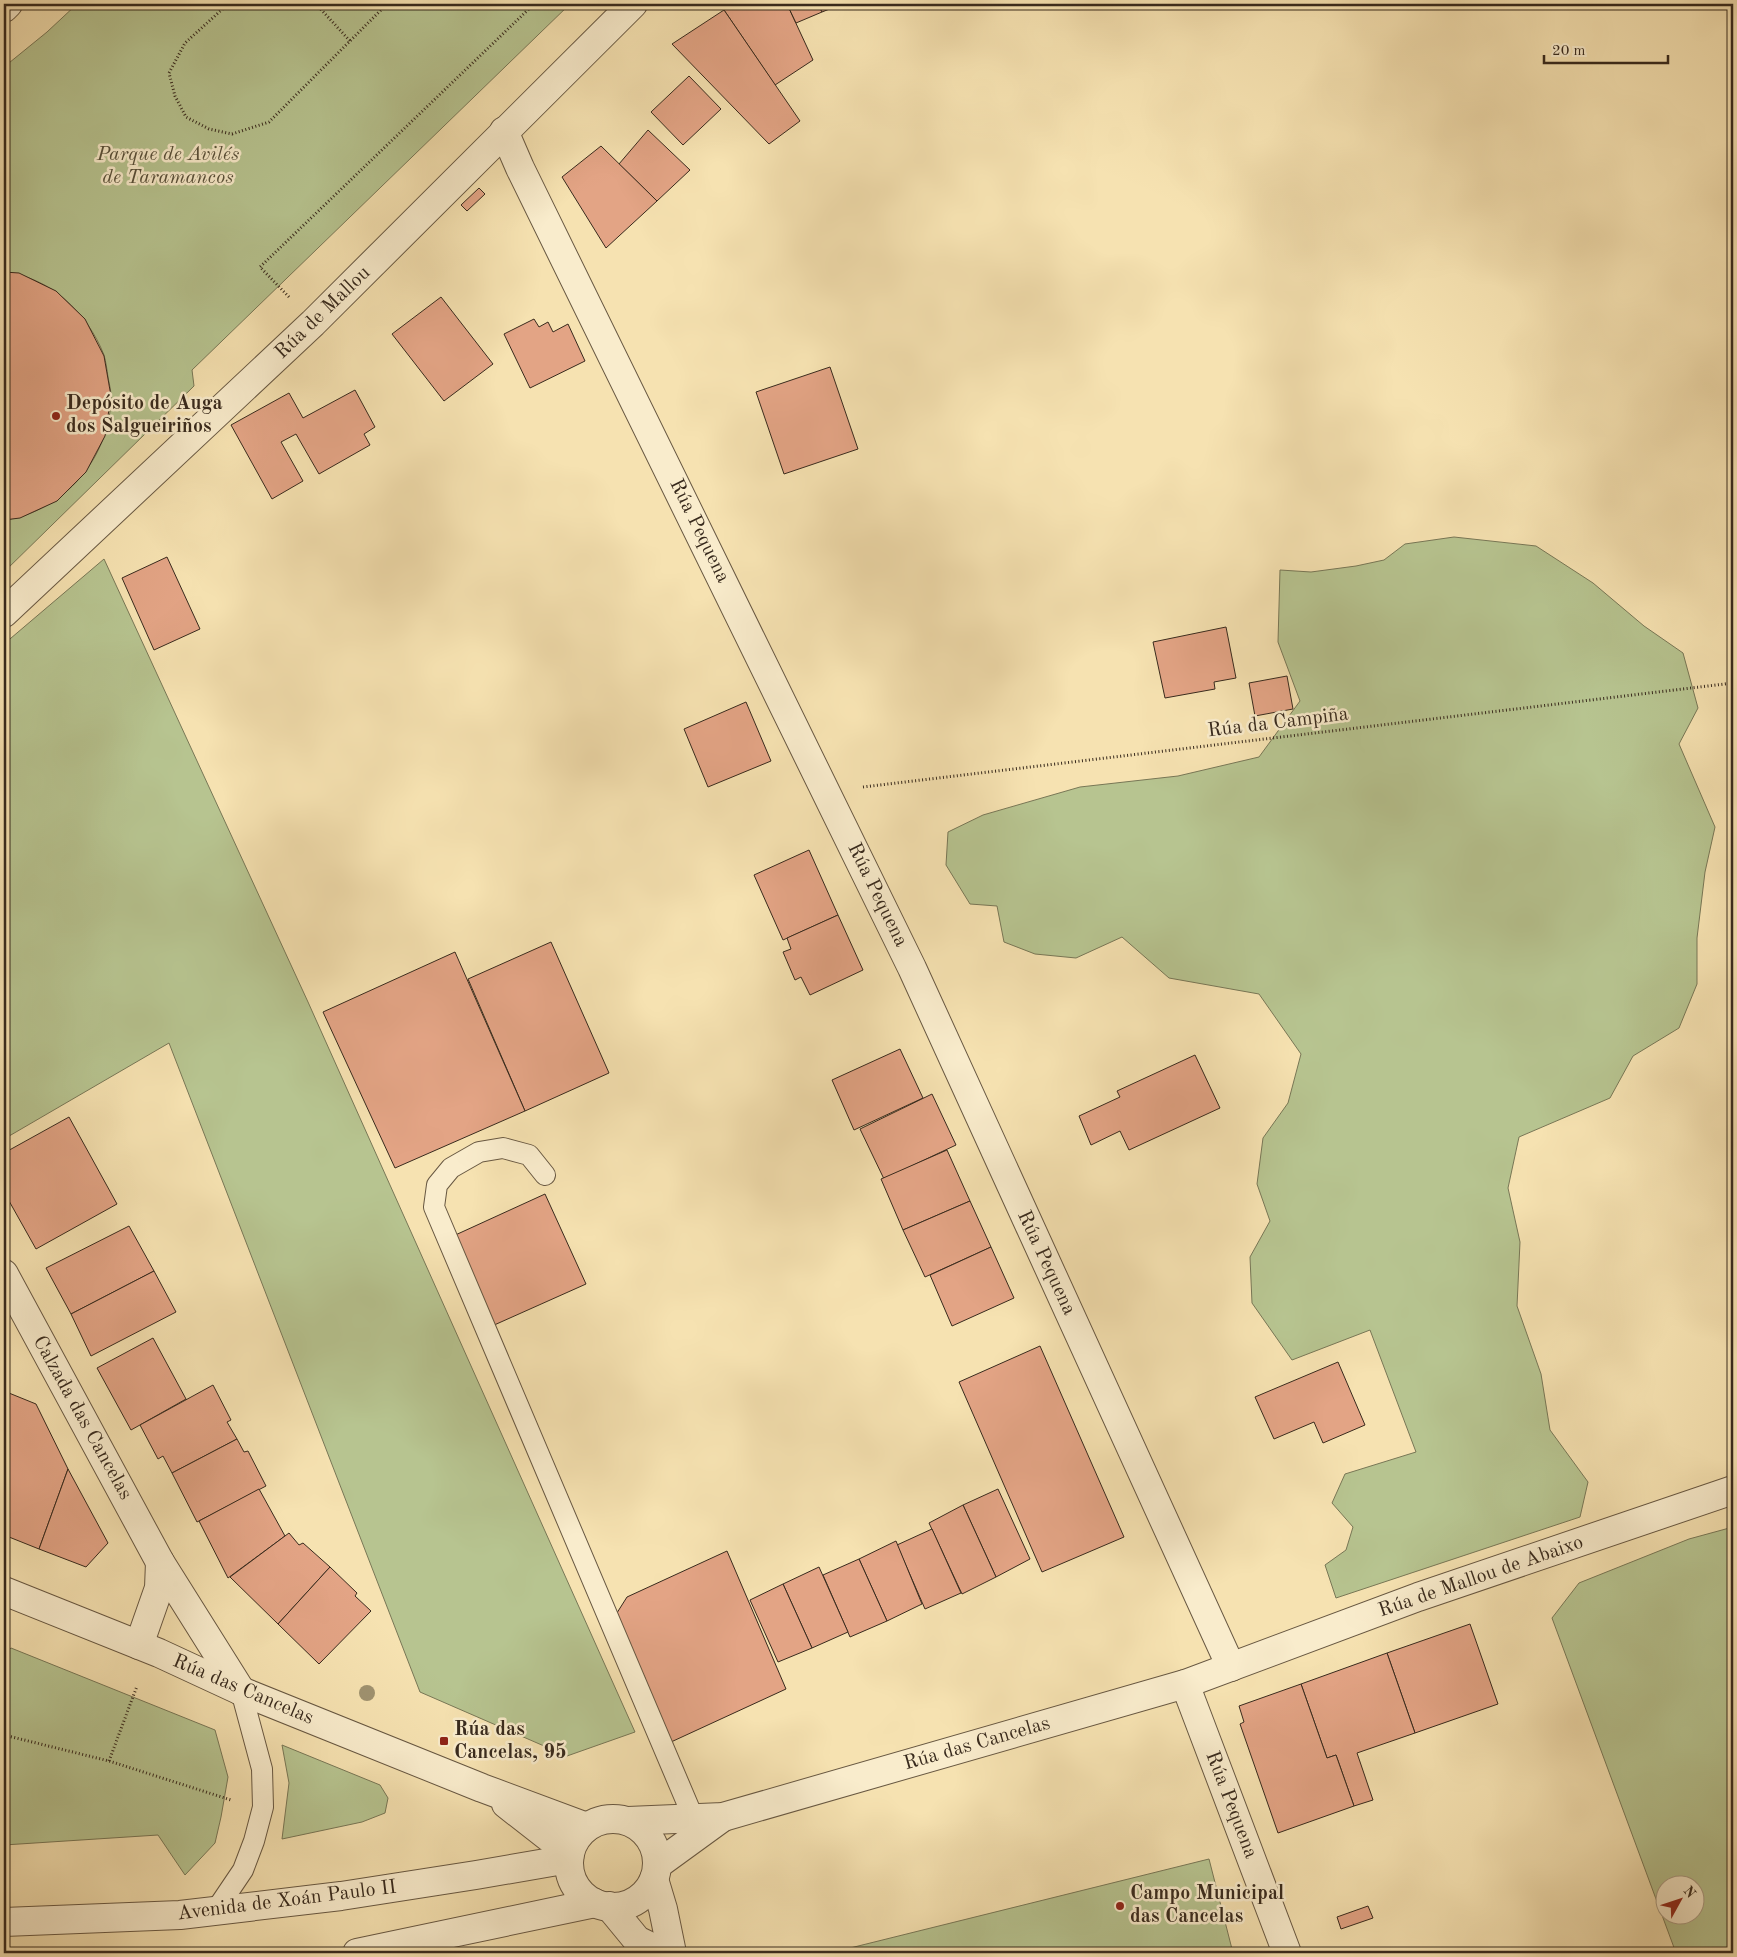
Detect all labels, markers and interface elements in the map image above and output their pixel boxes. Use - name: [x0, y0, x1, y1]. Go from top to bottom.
- scale bar: [1544, 32, 1668, 64]
- text: 20 m: [1552, 44, 1586, 59]
- park label: Parque de Avilés de Taramancos: [96, 145, 239, 188]
- street label: Rúa de Mallou: [272, 263, 375, 363]
- place label: Depósito de Auga dos Salgueiriños: [66, 394, 223, 437]
- marker: Depósito de Auga dos Salgueiriños: [50, 410, 62, 422]
- street label: Rúa Pequena: [665, 476, 733, 586]
- street label: Rúa da Campiña: [1206, 704, 1350, 742]
- street label: Rúa Pequena: [843, 840, 911, 950]
- street label: Rúa Pequena: [1013, 1208, 1079, 1318]
- street label: Calzada das Cancelas: [29, 1333, 135, 1503]
- street label: Rúa de Mallou de Abaixo: [1376, 1533, 1586, 1621]
- street label: Rúa das Cancelas: [170, 1651, 316, 1729]
- street label: Rúa das Cancelas: [902, 1714, 1052, 1774]
- place label: Rúa das Cancelas, 95: [454, 1720, 567, 1763]
- marker: Rúa das Cancelas, 95: [438, 1735, 450, 1747]
- street label: Rúa Pequena: [1201, 1749, 1261, 1861]
- north arrow: [1654, 1874, 1704, 1924]
- street label: Avenida de Xoán Paulo II: [176, 1878, 398, 1924]
- place label: Campo Municipal das Cancelas: [1130, 1884, 1284, 1927]
- text: N: [1680, 1884, 1698, 1901]
- marker: Campo Municipal das Cancelas: [1114, 1900, 1126, 1912]

